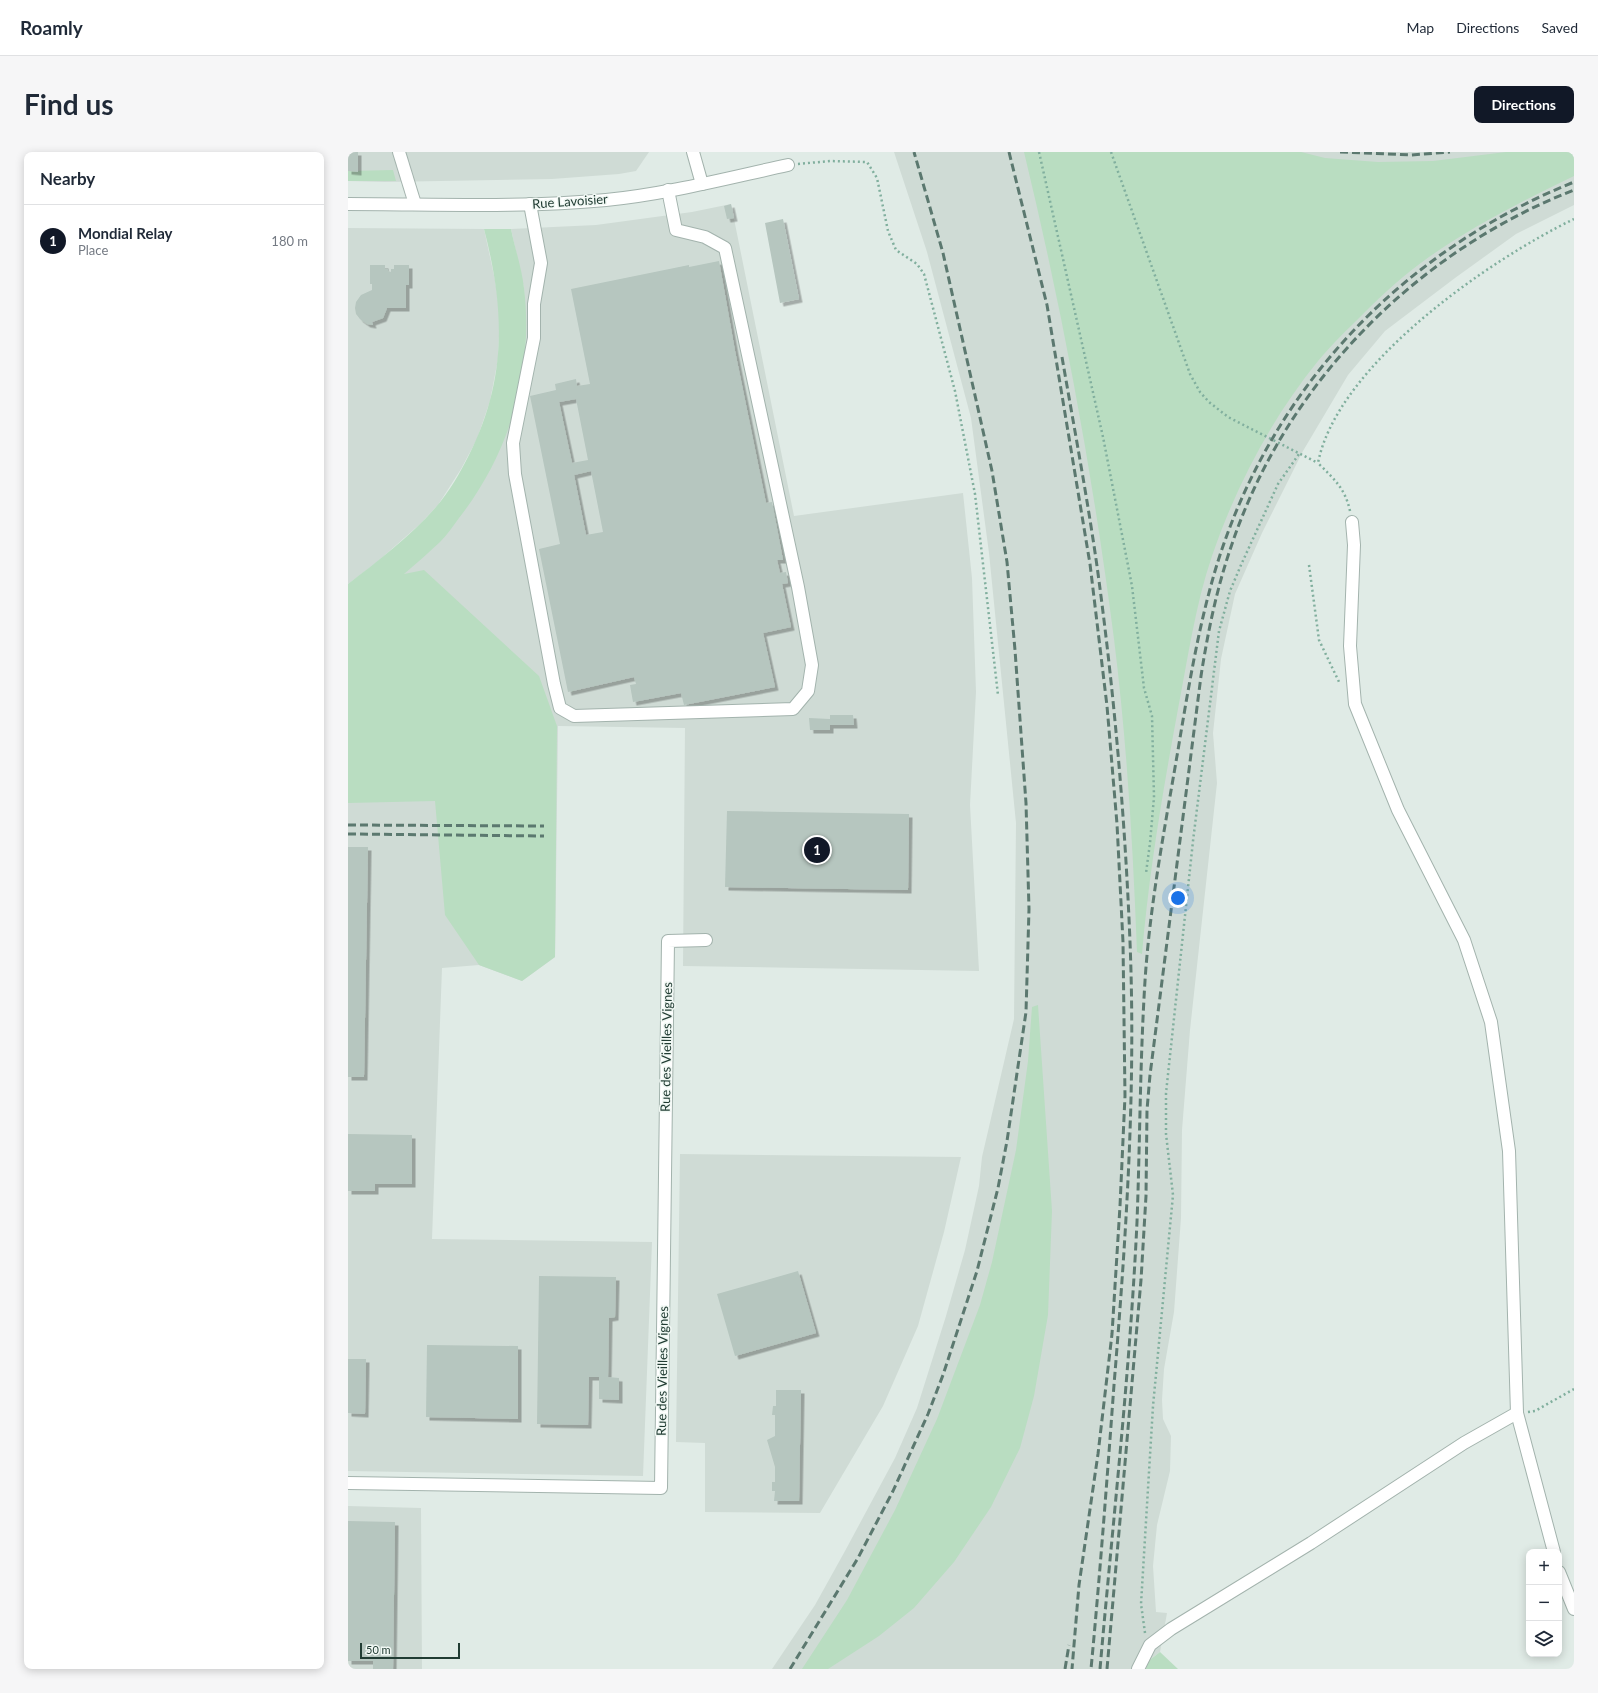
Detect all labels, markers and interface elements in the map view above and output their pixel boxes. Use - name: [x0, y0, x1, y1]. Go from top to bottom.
- text: Roamly: [20, 16, 83, 39]
- text: Map: [1407, 19, 1434, 36]
- text: Directions: [1456, 19, 1519, 36]
- text: Saved: [1541, 19, 1578, 36]
- button: Directions: [1474, 86, 1574, 123]
- text: Find us: [24, 87, 114, 121]
- text: Nearby: [40, 168, 95, 189]
- street label: Rue Lavoisier: [532, 190, 609, 212]
- text: Mondial Relay: [78, 224, 173, 242]
- text: 1: [49, 233, 57, 249]
- text: 180 m: [271, 233, 308, 249]
- text: Place: [78, 242, 108, 258]
- pin: 1: [804, 835, 830, 865]
- your location: [1168, 888, 1188, 908]
- street label: Rue des Vieilles Vignes: [657, 982, 675, 1112]
- street label: Rue des Vieilles Vignes: [653, 1306, 671, 1436]
- map controls: [1526, 1549, 1562, 1657]
- button: +: [1526, 1549, 1562, 1585]
- button: −: [1526, 1585, 1562, 1621]
- button: layers: [1526, 1621, 1562, 1657]
- scale bar: [360, 1641, 460, 1660]
- text: 50 m: [366, 1643, 391, 1656]

